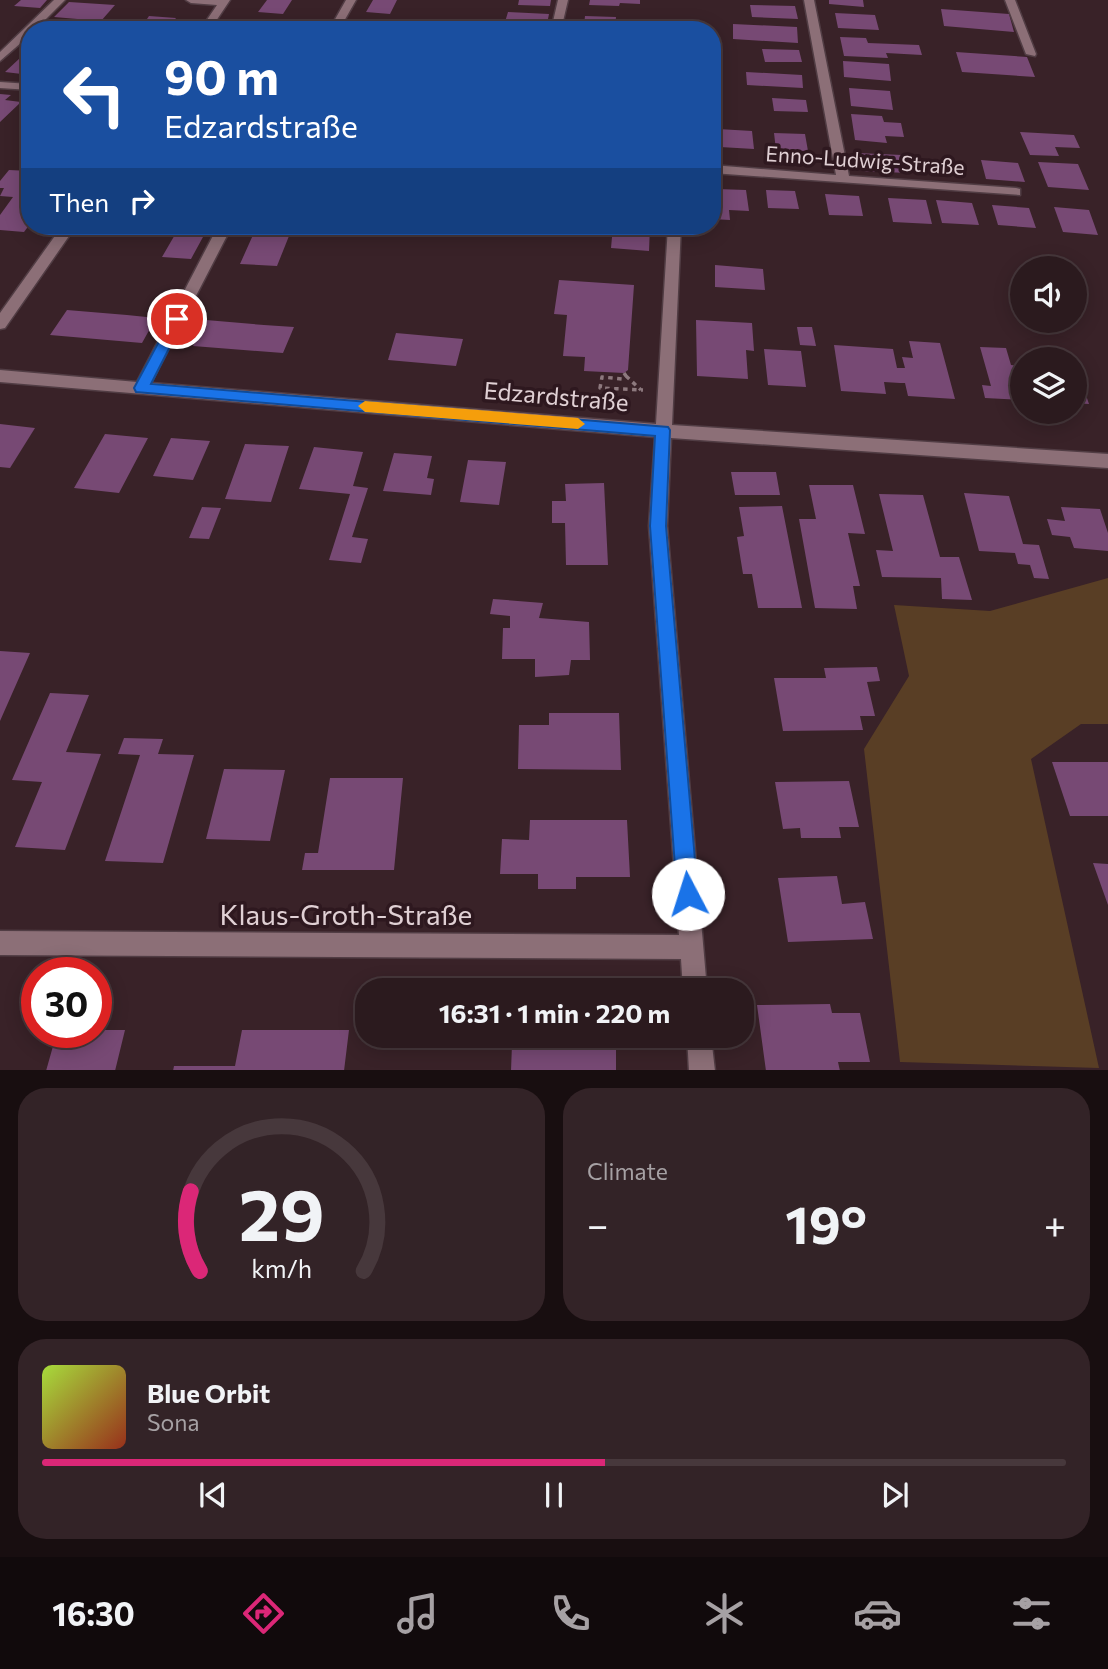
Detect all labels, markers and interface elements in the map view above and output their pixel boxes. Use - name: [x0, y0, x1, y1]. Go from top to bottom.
- text: 90 m: [164, 45, 279, 105]
- icon: left: [49, 49, 140, 140]
- text: Edzardstraße: [164, 105, 358, 145]
- street label: Enno-Ludwig-Straße: [765, 140, 965, 179]
- icon: right: [123, 182, 161, 220]
- text: Then: [49, 186, 109, 217]
- map controls: [1010, 256, 1087, 424]
- button: sound: [1010, 256, 1087, 333]
- pin: [147, 289, 207, 349]
- icon: arrive: [158, 300, 196, 338]
- button: layers: [1010, 347, 1087, 424]
- street label: Edzardstraße: [482, 375, 630, 416]
- position arrow: [651, 857, 725, 931]
- street label: Klaus-Groth-Straße: [220, 897, 472, 931]
- speed limit sign: 30: [21, 957, 112, 1048]
- text: 16:31 · 1 min · 220 m: [439, 997, 670, 1028]
- text: Climate: [587, 1157, 668, 1185]
- text: 29: [239, 1167, 324, 1256]
- text: 19°: [785, 1191, 867, 1255]
- text: −: [587, 1200, 609, 1247]
- text: +: [1044, 1200, 1066, 1247]
- text: km/h: [251, 1252, 312, 1282]
- text: Blue Orbit: [147, 1377, 270, 1408]
- text: Sona: [147, 1408, 199, 1436]
- icon: previous: [194, 1476, 232, 1514]
- icon: pause: [535, 1476, 573, 1514]
- icon: next: [876, 1476, 914, 1514]
- icon: directions: [239, 1589, 288, 1638]
- icon: music: [393, 1589, 442, 1638]
- icon: phone: [546, 1589, 595, 1638]
- icon: climate: [700, 1589, 749, 1638]
- icon: car: [853, 1589, 902, 1638]
- icon: filters: [1007, 1589, 1056, 1638]
- text: 16:30: [52, 1593, 135, 1633]

